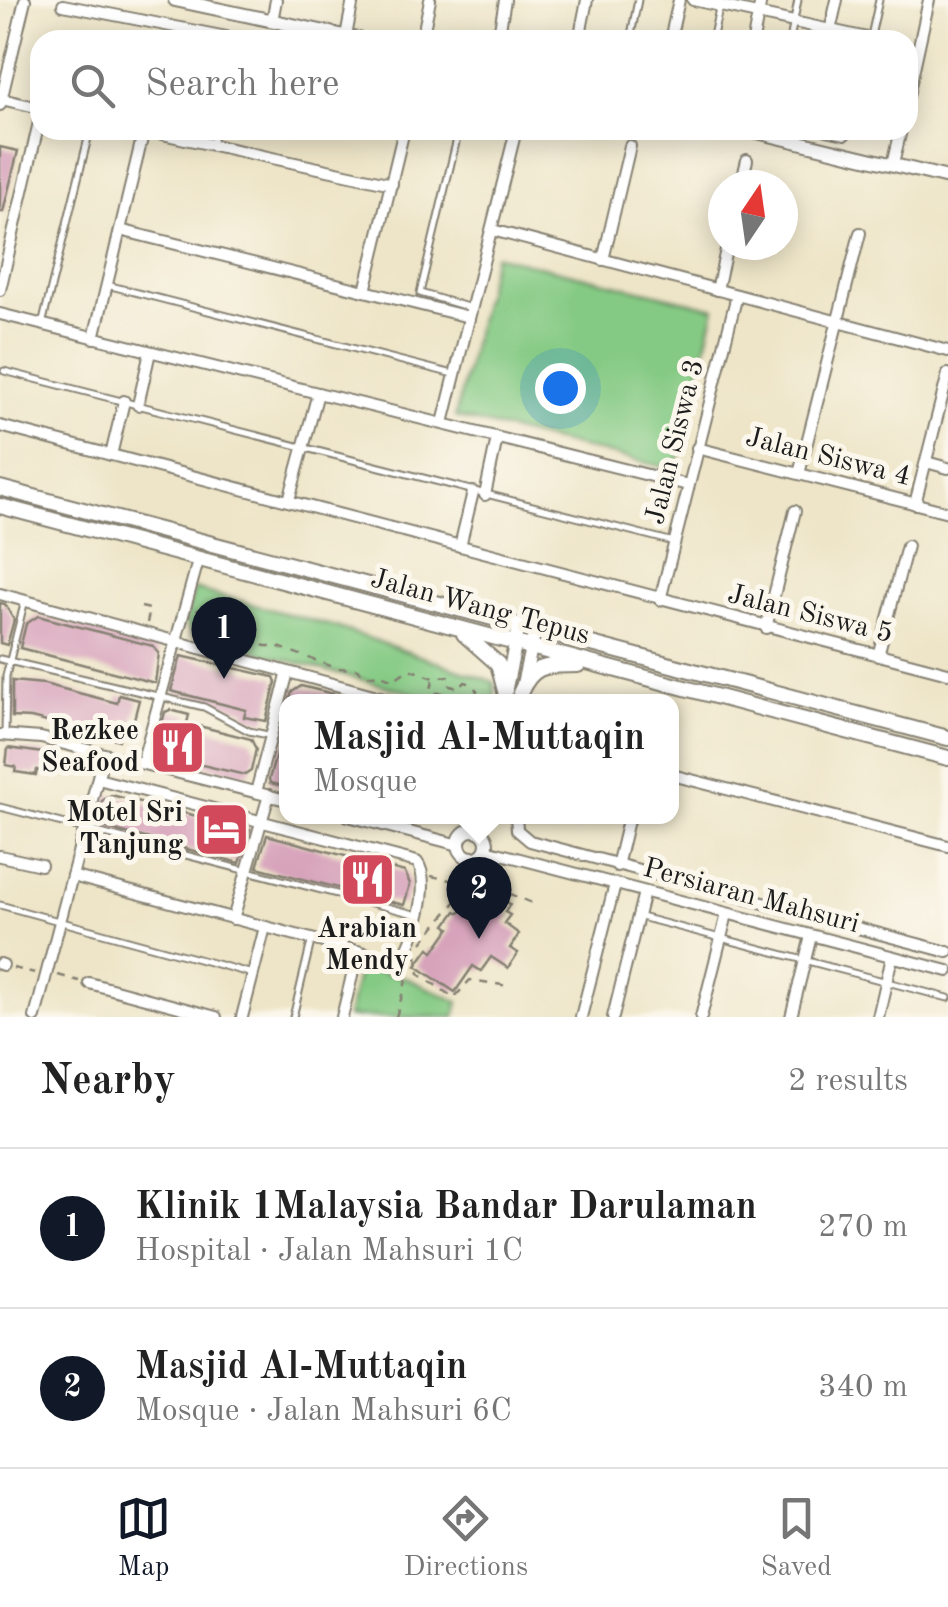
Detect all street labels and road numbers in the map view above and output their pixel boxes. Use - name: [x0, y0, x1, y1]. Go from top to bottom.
- street label: Jalan Siswa 3: [642, 357, 710, 527]
- street label: Jalan Siswa 4: [743, 424, 913, 492]
- street label: Jalan Wang Tepus: [367, 565, 593, 651]
- street label: Jalan Siswa 5: [725, 581, 895, 649]
- street label: Persiaran Mahsuri: [640, 855, 862, 939]

